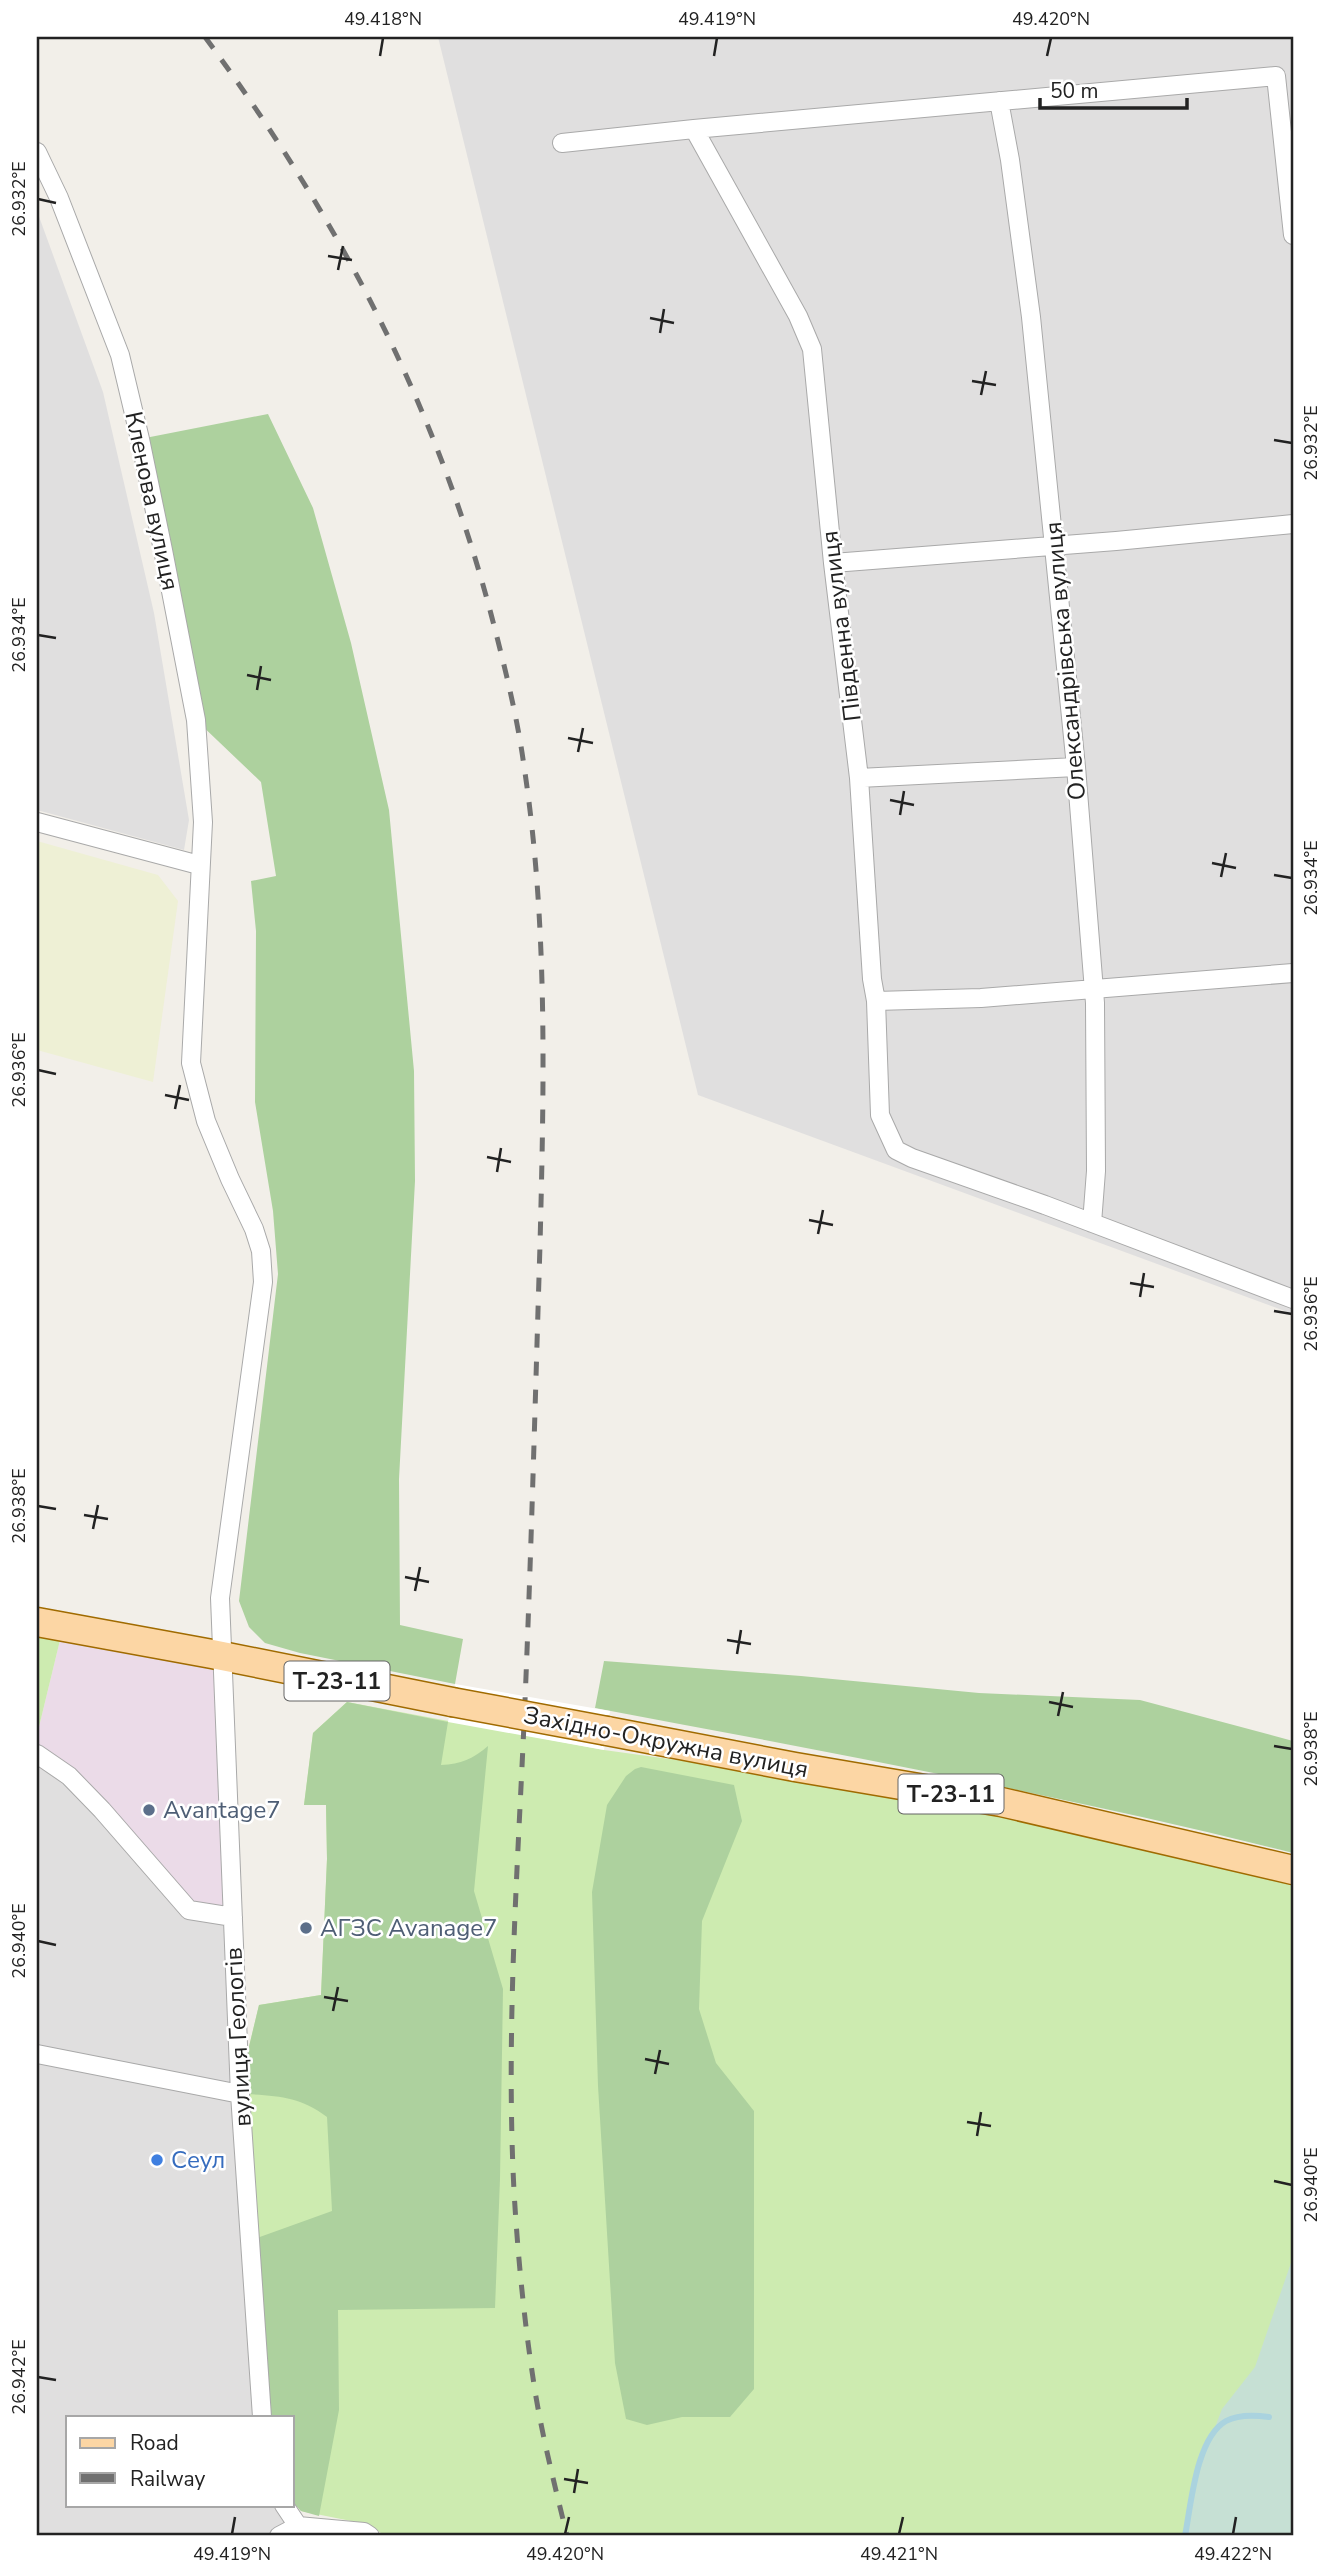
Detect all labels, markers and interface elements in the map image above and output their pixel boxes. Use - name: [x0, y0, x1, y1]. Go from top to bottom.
- text: 49.418°N: [344, 7, 422, 31]
- text: 49.419°N: [678, 7, 756, 31]
- text: 49.420°N: [1012, 7, 1090, 31]
- scale bar: [1040, 66, 1186, 110]
- text: 50 m: [1050, 77, 1099, 105]
- text: 26.932°E: [7, 161, 31, 237]
- text: 26.932°E: [1299, 405, 1323, 481]
- street label: Кленова вулиця: [117, 409, 187, 593]
- street label: Олександрівська вулиця: [1037, 520, 1093, 802]
- street label: Південна вулиця: [813, 529, 869, 723]
- text: 26.934°E: [7, 597, 31, 673]
- text: 26.934°E: [1299, 840, 1323, 916]
- text: 26.936°E: [7, 1032, 31, 1108]
- text: 26.936°E: [1299, 1276, 1323, 1352]
- text: 26.938°E: [7, 1468, 31, 1544]
- road number: Т-23-11: [284, 1662, 390, 1700]
- street label: Західно-Окружна вулиця: [521, 1699, 811, 1785]
- text: 26.938°E: [1299, 1711, 1323, 1787]
- road number: Т-23-11: [898, 1774, 1004, 1814]
- place label: Avantage7: [163, 1794, 281, 1826]
- marker: Avantage7: [141, 1802, 157, 1818]
- text: 26.940°E: [7, 1903, 31, 1979]
- place label: АГЗС Avanage7: [320, 1912, 497, 1944]
- marker: АГЗС Avanage7: [298, 1920, 314, 1936]
- street label: вулиця Геологів: [217, 1947, 259, 2127]
- place label: Сеул: [171, 2144, 225, 2176]
- text: 26.940°E: [1299, 2147, 1323, 2223]
- marker: Сеул: [149, 2152, 165, 2168]
- text: 26.942°E: [7, 2339, 31, 2415]
- legend: [66, 2416, 294, 2506]
- text: Road: [130, 2429, 179, 2457]
- text: Railway: [130, 2465, 205, 2493]
- text: 49.419°N: [193, 2542, 271, 2566]
- text: 49.420°N: [526, 2542, 604, 2566]
- text: 49.421°N: [860, 2542, 938, 2566]
- text: 49.422°N: [1194, 2542, 1272, 2566]

